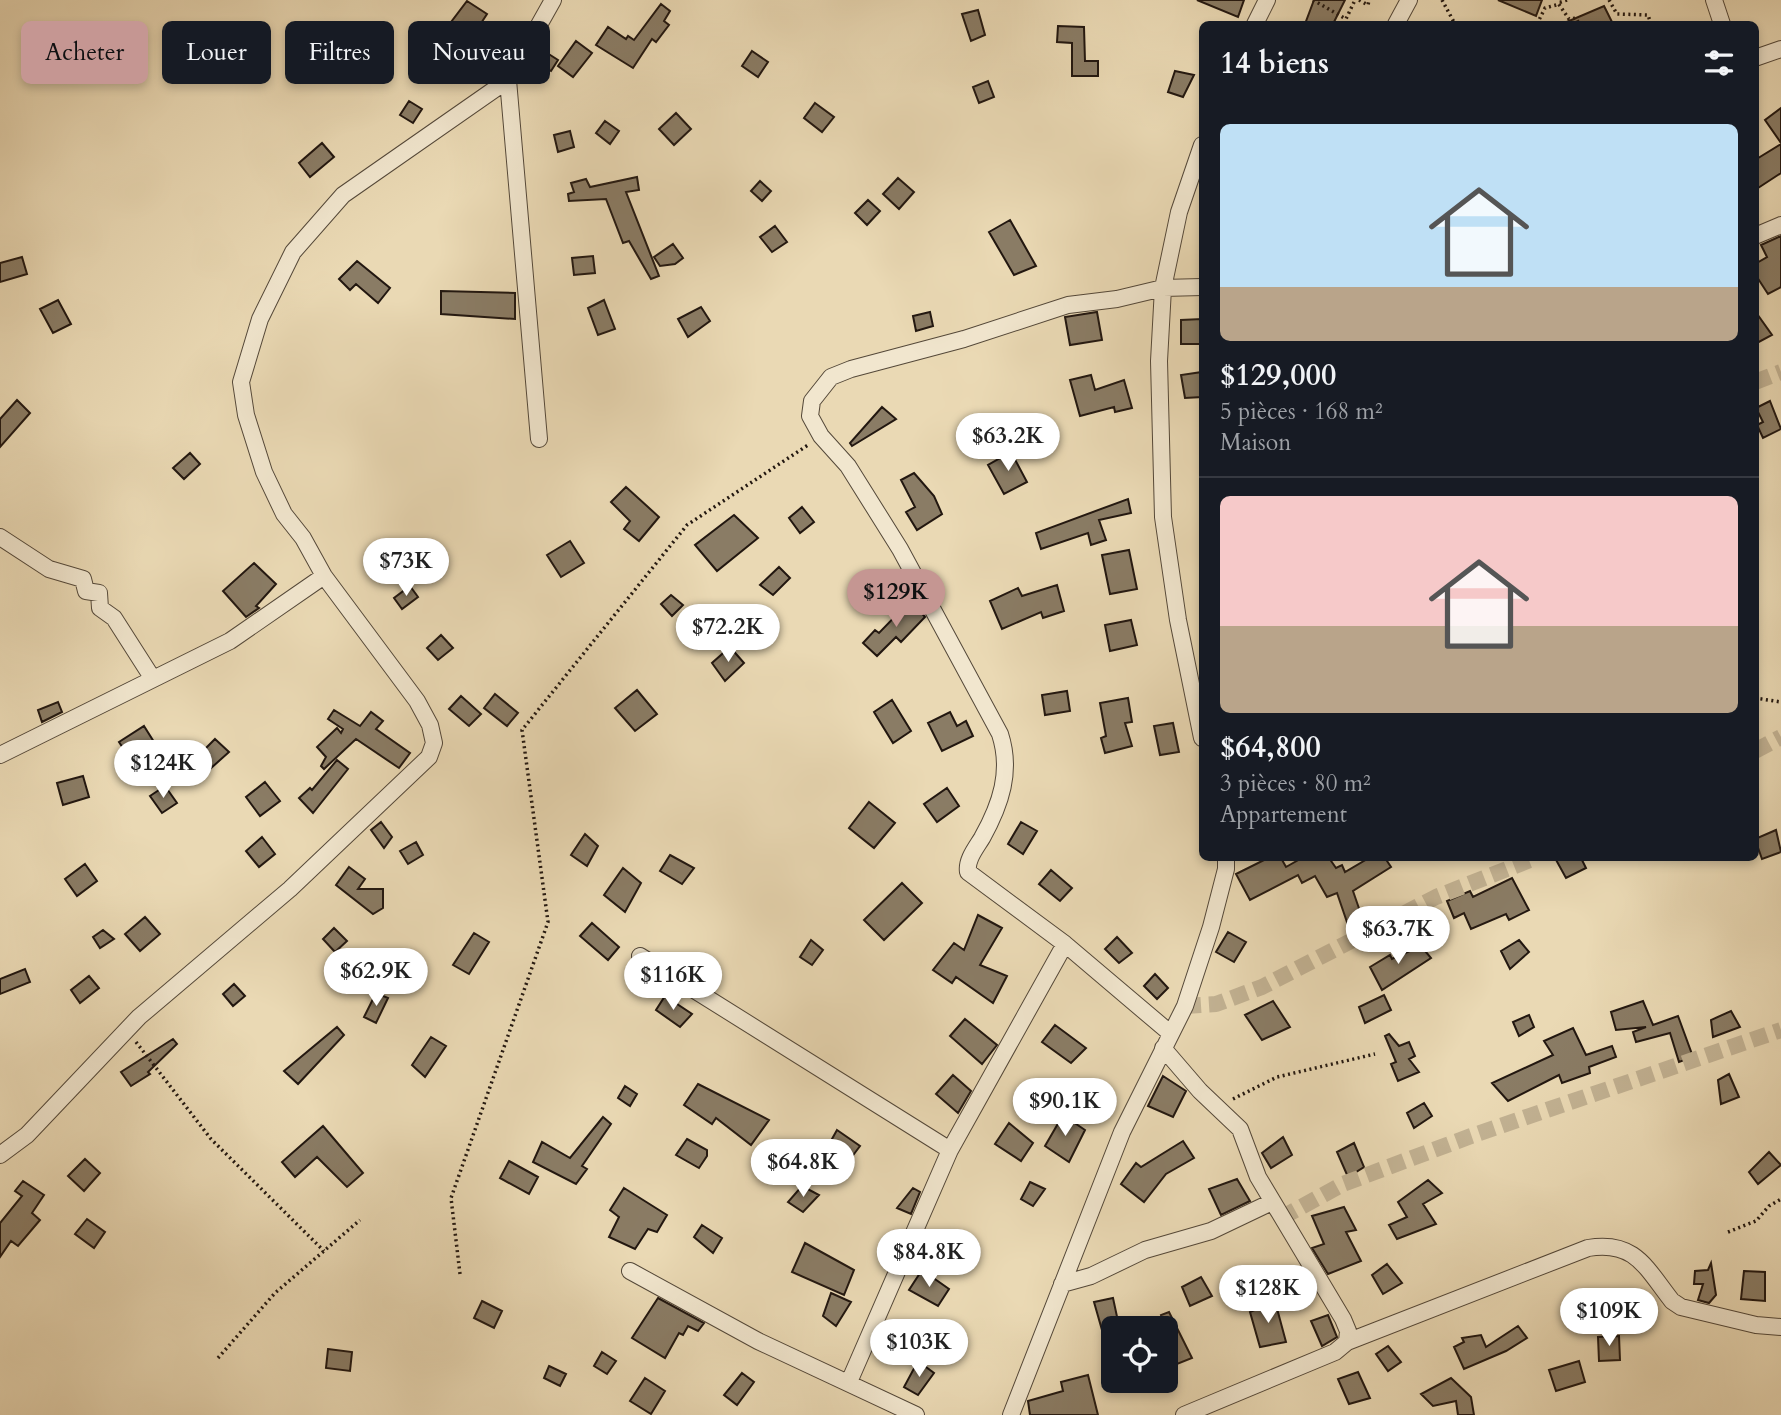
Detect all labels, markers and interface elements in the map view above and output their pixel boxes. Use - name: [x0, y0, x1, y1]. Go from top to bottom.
- chip: Acheter: [21, 21, 148, 84]
- chip: Louer: [162, 21, 271, 84]
- chip: Filtres: [285, 21, 394, 84]
- chip: Nouveau: [408, 21, 550, 84]
- text: 14 biens: [1220, 43, 1329, 84]
- icon: filters: [1700, 44, 1738, 82]
- icon: home: [1416, 169, 1542, 295]
- text: $129,000: [1220, 355, 1336, 396]
- text: 5 pièces · 168 m²: [1220, 396, 1383, 427]
- pin: $63.2K: [951, 414, 1065, 473]
- text: $63.2K: [972, 420, 1044, 451]
- text: Maison: [1220, 427, 1291, 458]
- pin: $73K: [365, 538, 447, 598]
- icon: home: [1416, 541, 1542, 667]
- text: $73K: [379, 545, 433, 576]
- pin: $129K: [847, 570, 945, 629]
- text: $129K: [863, 576, 929, 607]
- pin: $72.2K: [671, 604, 785, 664]
- text: $72.2K: [692, 611, 764, 642]
- text: $64,800: [1220, 727, 1321, 768]
- pin: $124K: [114, 740, 212, 800]
- text: $124K: [130, 747, 196, 778]
- text: 3 pièces · 80 m²: [1220, 768, 1371, 799]
- text: Appartement: [1220, 799, 1347, 830]
- pin: $63.7K: [1341, 906, 1455, 966]
- text: $63.7K: [1362, 913, 1434, 944]
- pin: $62.9K: [319, 948, 433, 1008]
- pin: $116K: [624, 953, 722, 1012]
- text: $62.9K: [340, 955, 412, 986]
- text: $116K: [640, 959, 706, 990]
- pin: $90.1K: [1008, 1078, 1122, 1138]
- text: $90.1K: [1029, 1085, 1101, 1116]
- pin: $64.8K: [746, 1140, 860, 1199]
- text: $64.8K: [767, 1146, 839, 1177]
- pin: $84.8K: [872, 1230, 986, 1289]
- text: $84.8K: [893, 1236, 965, 1267]
- pin: $128K: [1219, 1266, 1317, 1325]
- text: $128K: [1235, 1272, 1301, 1303]
- pin: $109K: [1560, 1288, 1658, 1348]
- text: $109K: [1576, 1295, 1642, 1326]
- map controls: [1101, 1316, 1178, 1393]
- button: locate: [1101, 1316, 1178, 1393]
- pin: $103K: [870, 1320, 968, 1379]
- text: $103K: [886, 1326, 952, 1357]

